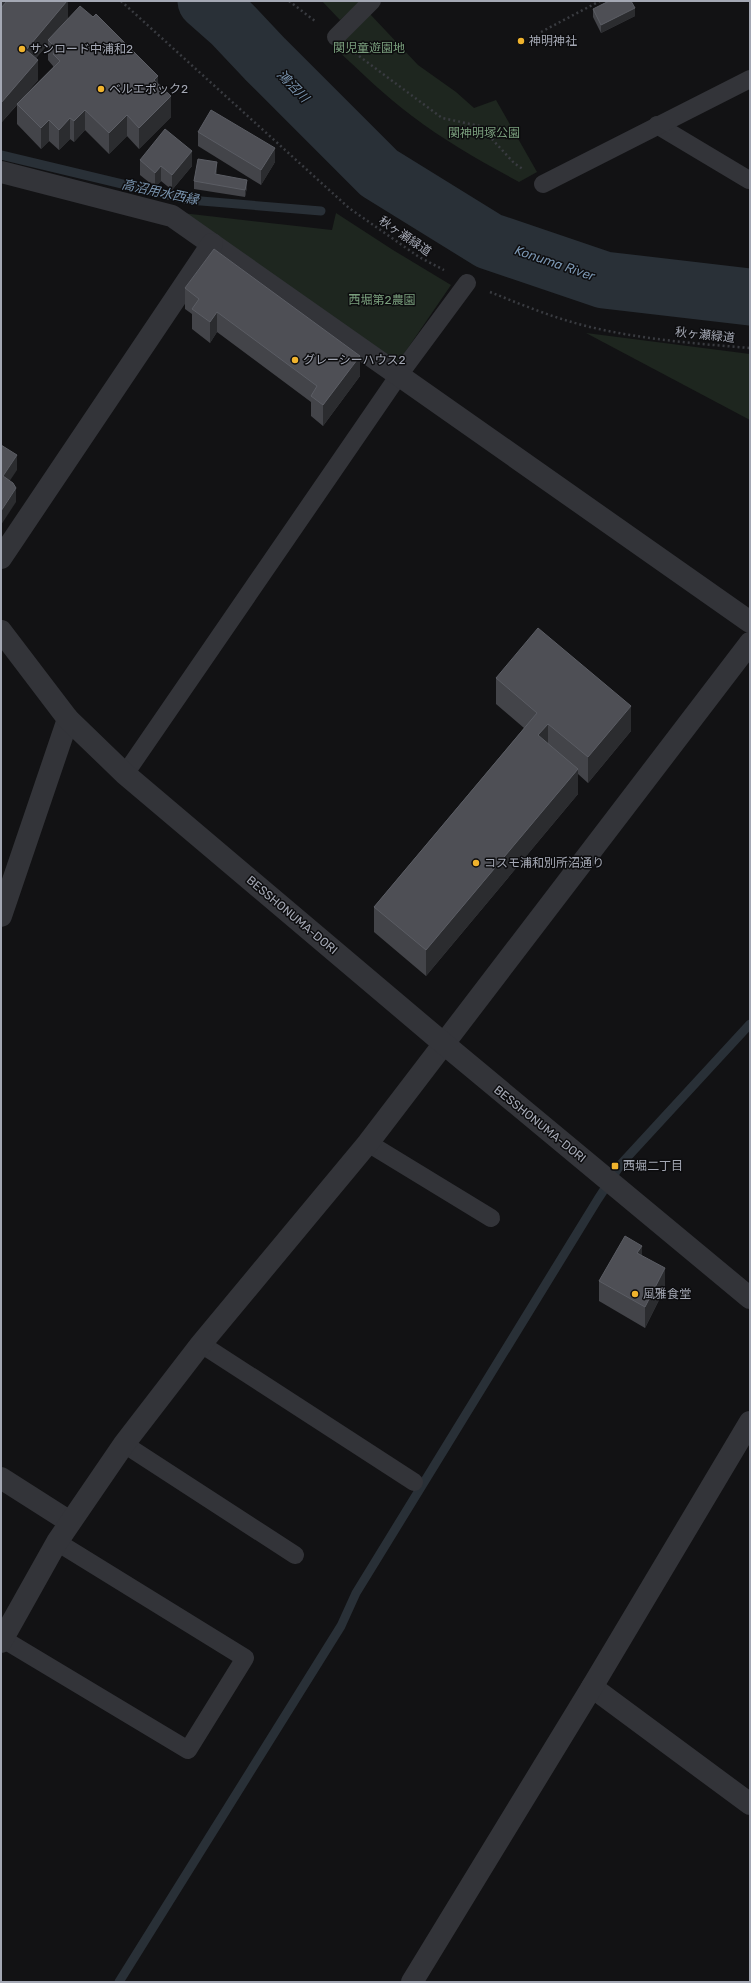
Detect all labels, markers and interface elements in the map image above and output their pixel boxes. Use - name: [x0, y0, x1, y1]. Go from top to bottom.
- place label: 神明神社: [529, 34, 577, 48]
- marker: 神明神社: [516, 36, 526, 46]
- park label: 関児童遊園地: [333, 41, 405, 55]
- place label: サンロード中浦和2: [30, 42, 133, 56]
- marker: サンロード中浦和2: [17, 44, 27, 54]
- water label: 鴻沼川: [274, 67, 313, 107]
- place label: ベルエポック2: [109, 82, 188, 96]
- marker: ベルエポック2: [96, 84, 106, 94]
- park label: 関神明塚公園: [448, 126, 520, 140]
- water label: 高沼用水西縁: [120, 177, 202, 208]
- street label: 秋ヶ瀬緑道: [376, 213, 434, 259]
- water label: Konuma River: [513, 242, 598, 284]
- park label: 西堀第2農園: [348, 293, 416, 307]
- street label: 秋ヶ瀬緑道: [674, 325, 736, 345]
- place label: グレーシーハウス2: [303, 353, 406, 367]
- marker: グレーシーハウス2: [290, 355, 300, 365]
- place label: コスモ浦和別所沼通り: [484, 856, 604, 870]
- marker: コスモ浦和別所沼通り: [471, 858, 481, 868]
- street label: BESSHONUMA-DORI: [244, 873, 340, 957]
- street label: BESSHONUMA-DORI: [491, 1083, 589, 1165]
- place label: 西堀二丁目: [623, 1159, 683, 1173]
- marker: 西堀二丁目: [610, 1161, 620, 1171]
- place label: 風雅食堂: [643, 1287, 691, 1301]
- marker: 風雅食堂: [630, 1289, 640, 1299]

